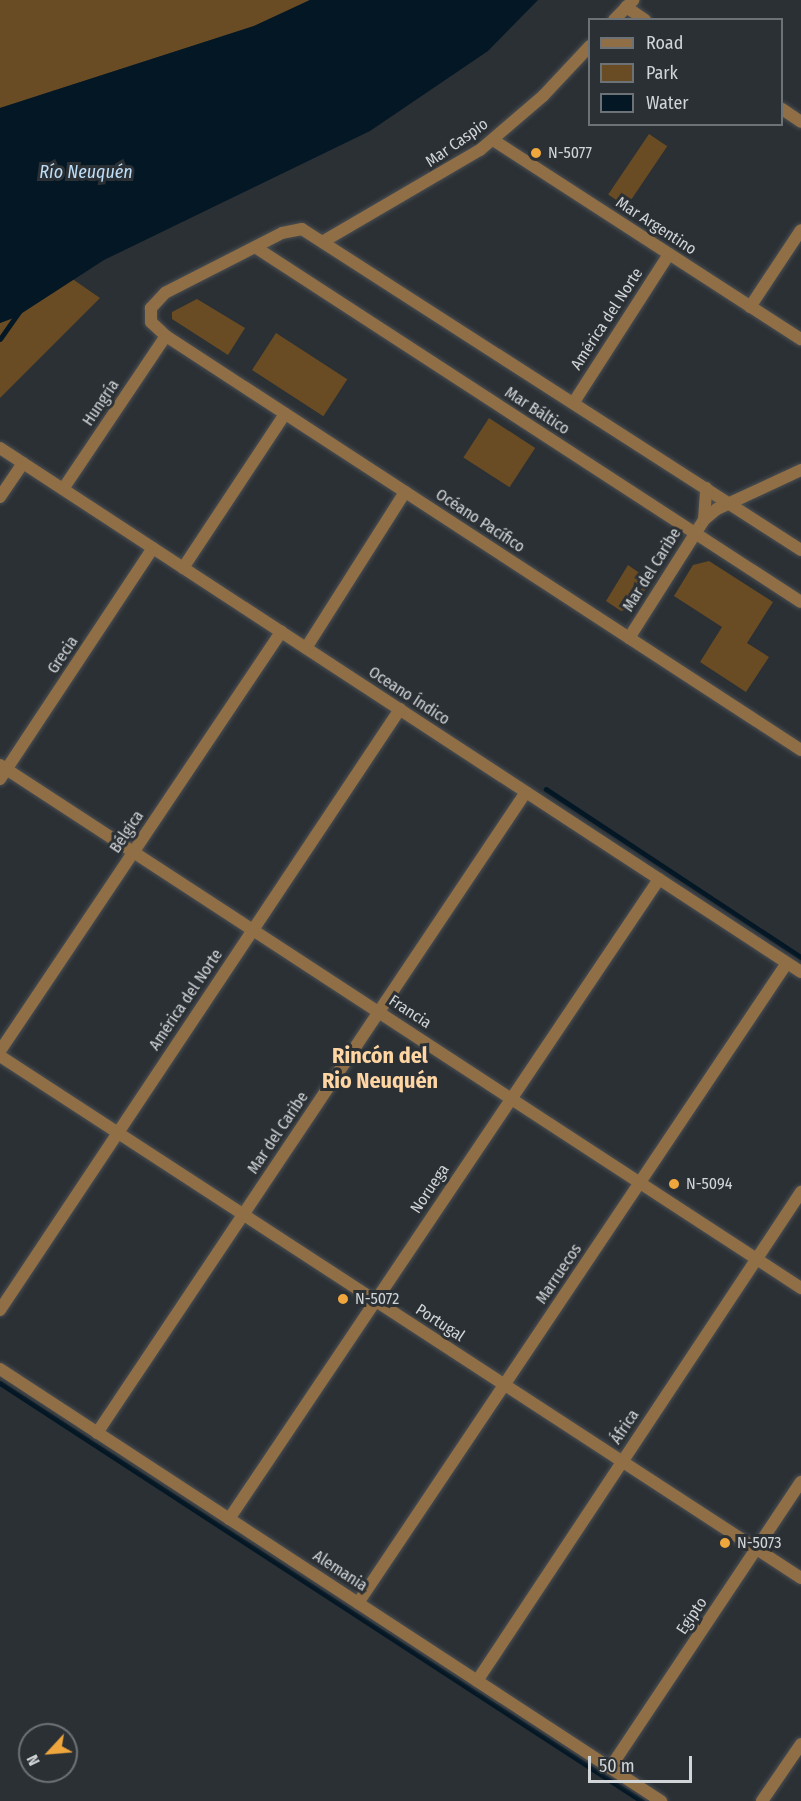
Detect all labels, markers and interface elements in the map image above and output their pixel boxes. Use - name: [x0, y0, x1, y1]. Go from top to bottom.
- legend: [588, 18, 783, 126]
- text: Road: [646, 32, 683, 54]
- text: Park: [646, 62, 678, 84]
- text: Water: [646, 92, 689, 114]
- street label: Mar Caspio: [422, 114, 492, 172]
- place label: N-5077: [548, 143, 592, 163]
- marker: N-5077: [529, 146, 543, 160]
- water label: Río Neuquén: [39, 161, 133, 183]
- street label: Mar Argentino: [612, 193, 700, 259]
- street label: América del Norte: [567, 264, 647, 374]
- street label: Hungría: [79, 376, 123, 430]
- street label: Mar Báltico: [501, 383, 573, 439]
- street label: Océano Pacífico: [432, 485, 528, 557]
- street label: Mar del Caribe: [619, 525, 685, 615]
- street label: Grecia: [44, 633, 82, 677]
- street label: Oceano Índico: [365, 663, 453, 729]
- street label: Bélgica: [106, 807, 148, 857]
- street label: América del Norte: [145, 946, 227, 1054]
- street label: Francia: [385, 991, 435, 1033]
- district label: Rincón del Rio Neuquén: [322, 1042, 438, 1094]
- street label: Mar del Caribe: [244, 1088, 312, 1178]
- street label: Noruega: [407, 1161, 453, 1217]
- place label: N-5094: [686, 1174, 732, 1194]
- marker: N-5094: [667, 1177, 681, 1191]
- street label: Marruecos: [532, 1240, 586, 1308]
- place label: N-5072: [355, 1289, 399, 1309]
- marker: N-5072: [336, 1292, 350, 1306]
- street label: Portugal: [412, 1300, 468, 1346]
- street label: África: [607, 1406, 643, 1448]
- place label: N-5073: [737, 1533, 781, 1553]
- marker: N-5073: [718, 1536, 732, 1550]
- street label: Alemania: [309, 1546, 371, 1596]
- street label: Egipto: [673, 1594, 711, 1638]
- north arrow: [18, 1723, 78, 1783]
- scale bar: [591, 1744, 694, 1782]
- text: N: [23, 1752, 44, 1769]
- text: 50 m: [599, 1755, 635, 1777]

